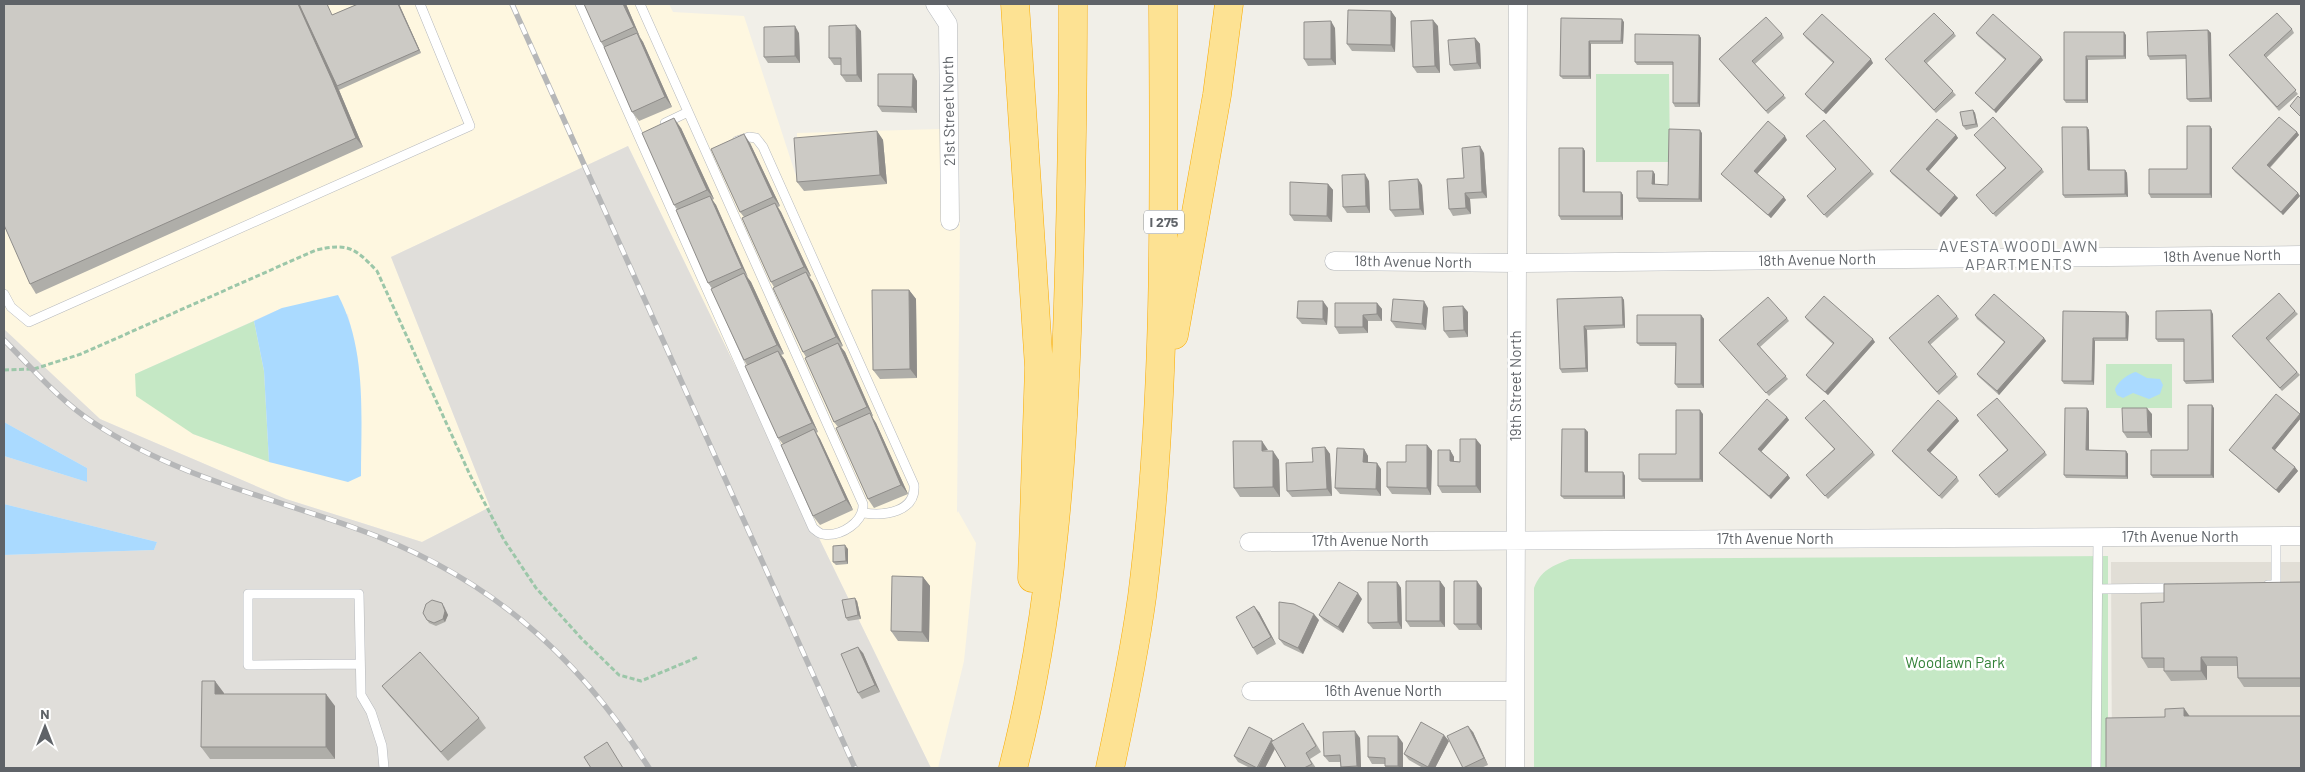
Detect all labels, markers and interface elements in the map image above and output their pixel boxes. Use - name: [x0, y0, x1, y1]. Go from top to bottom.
- street label: 21st Street North: [938, 56, 958, 166]
- road number: I 275: [1144, 210, 1184, 233]
- district label: AVESTA WOODLAWN APARTMENTS: [1939, 236, 2099, 273]
- street label: 18th Avenue North: [2163, 245, 2281, 265]
- street label: 18th Avenue North: [1758, 249, 1876, 269]
- street label: 18th Avenue North: [1354, 251, 1472, 271]
- street label: 19th Street North: [1506, 330, 1524, 442]
- street label: 17th Avenue North: [2121, 527, 2239, 545]
- street label: 17th Avenue North: [1716, 529, 1834, 547]
- street label: 17th Avenue North: [1311, 531, 1429, 549]
- park label: Woodlawn Park: [1905, 653, 2005, 671]
- street label: 16th Avenue North: [1324, 681, 1442, 699]
- north arrow: [20, 702, 70, 752]
- text: N: [40, 705, 50, 722]

